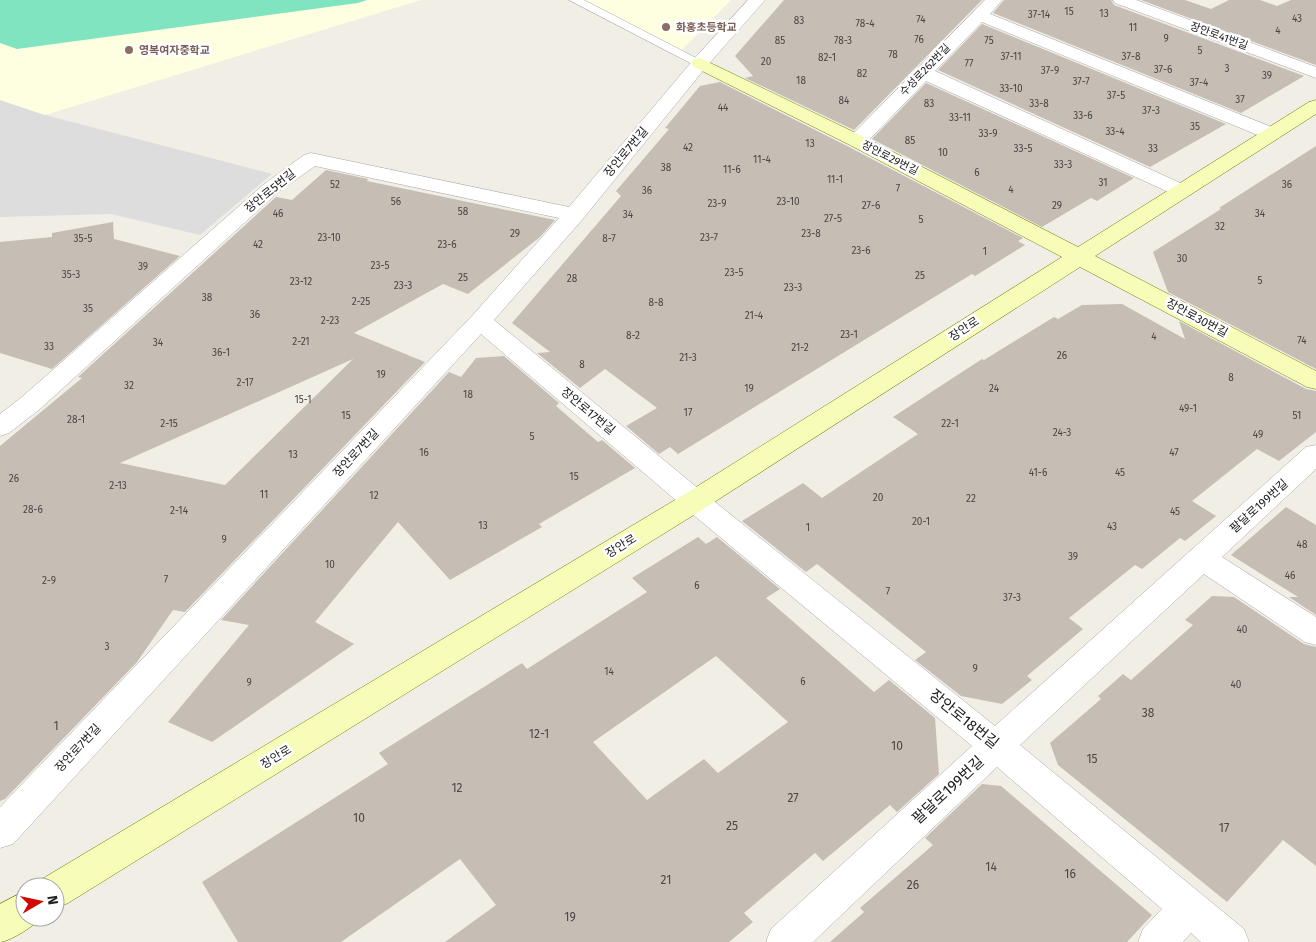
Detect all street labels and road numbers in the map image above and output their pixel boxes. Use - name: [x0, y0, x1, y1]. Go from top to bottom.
- street label: 장안로41번길: [1188, 20, 1250, 52]
- street label: 수성로262번길: [897, 41, 953, 99]
- street label: 장안로7번길: [601, 124, 651, 180]
- street label: 장안로29번길: [860, 138, 920, 178]
- street label: 장안로5번길: [242, 166, 298, 216]
- street label: 장안로30번길: [1164, 296, 1230, 340]
- street label: 장안로: [946, 314, 982, 344]
- street label: 장안로17번길: [558, 385, 618, 437]
- street label: 장안로7번길: [330, 426, 382, 480]
- street label: 팔달로199번길: [1227, 476, 1291, 536]
- street label: 장안로: [603, 531, 639, 561]
- street label: 장안로18번길: [926, 686, 1002, 752]
- street label: 장안로7번길: [52, 721, 104, 775]
- street label: 장안로: [258, 742, 294, 772]
- street label: 팔달로199번길: [908, 752, 988, 828]

